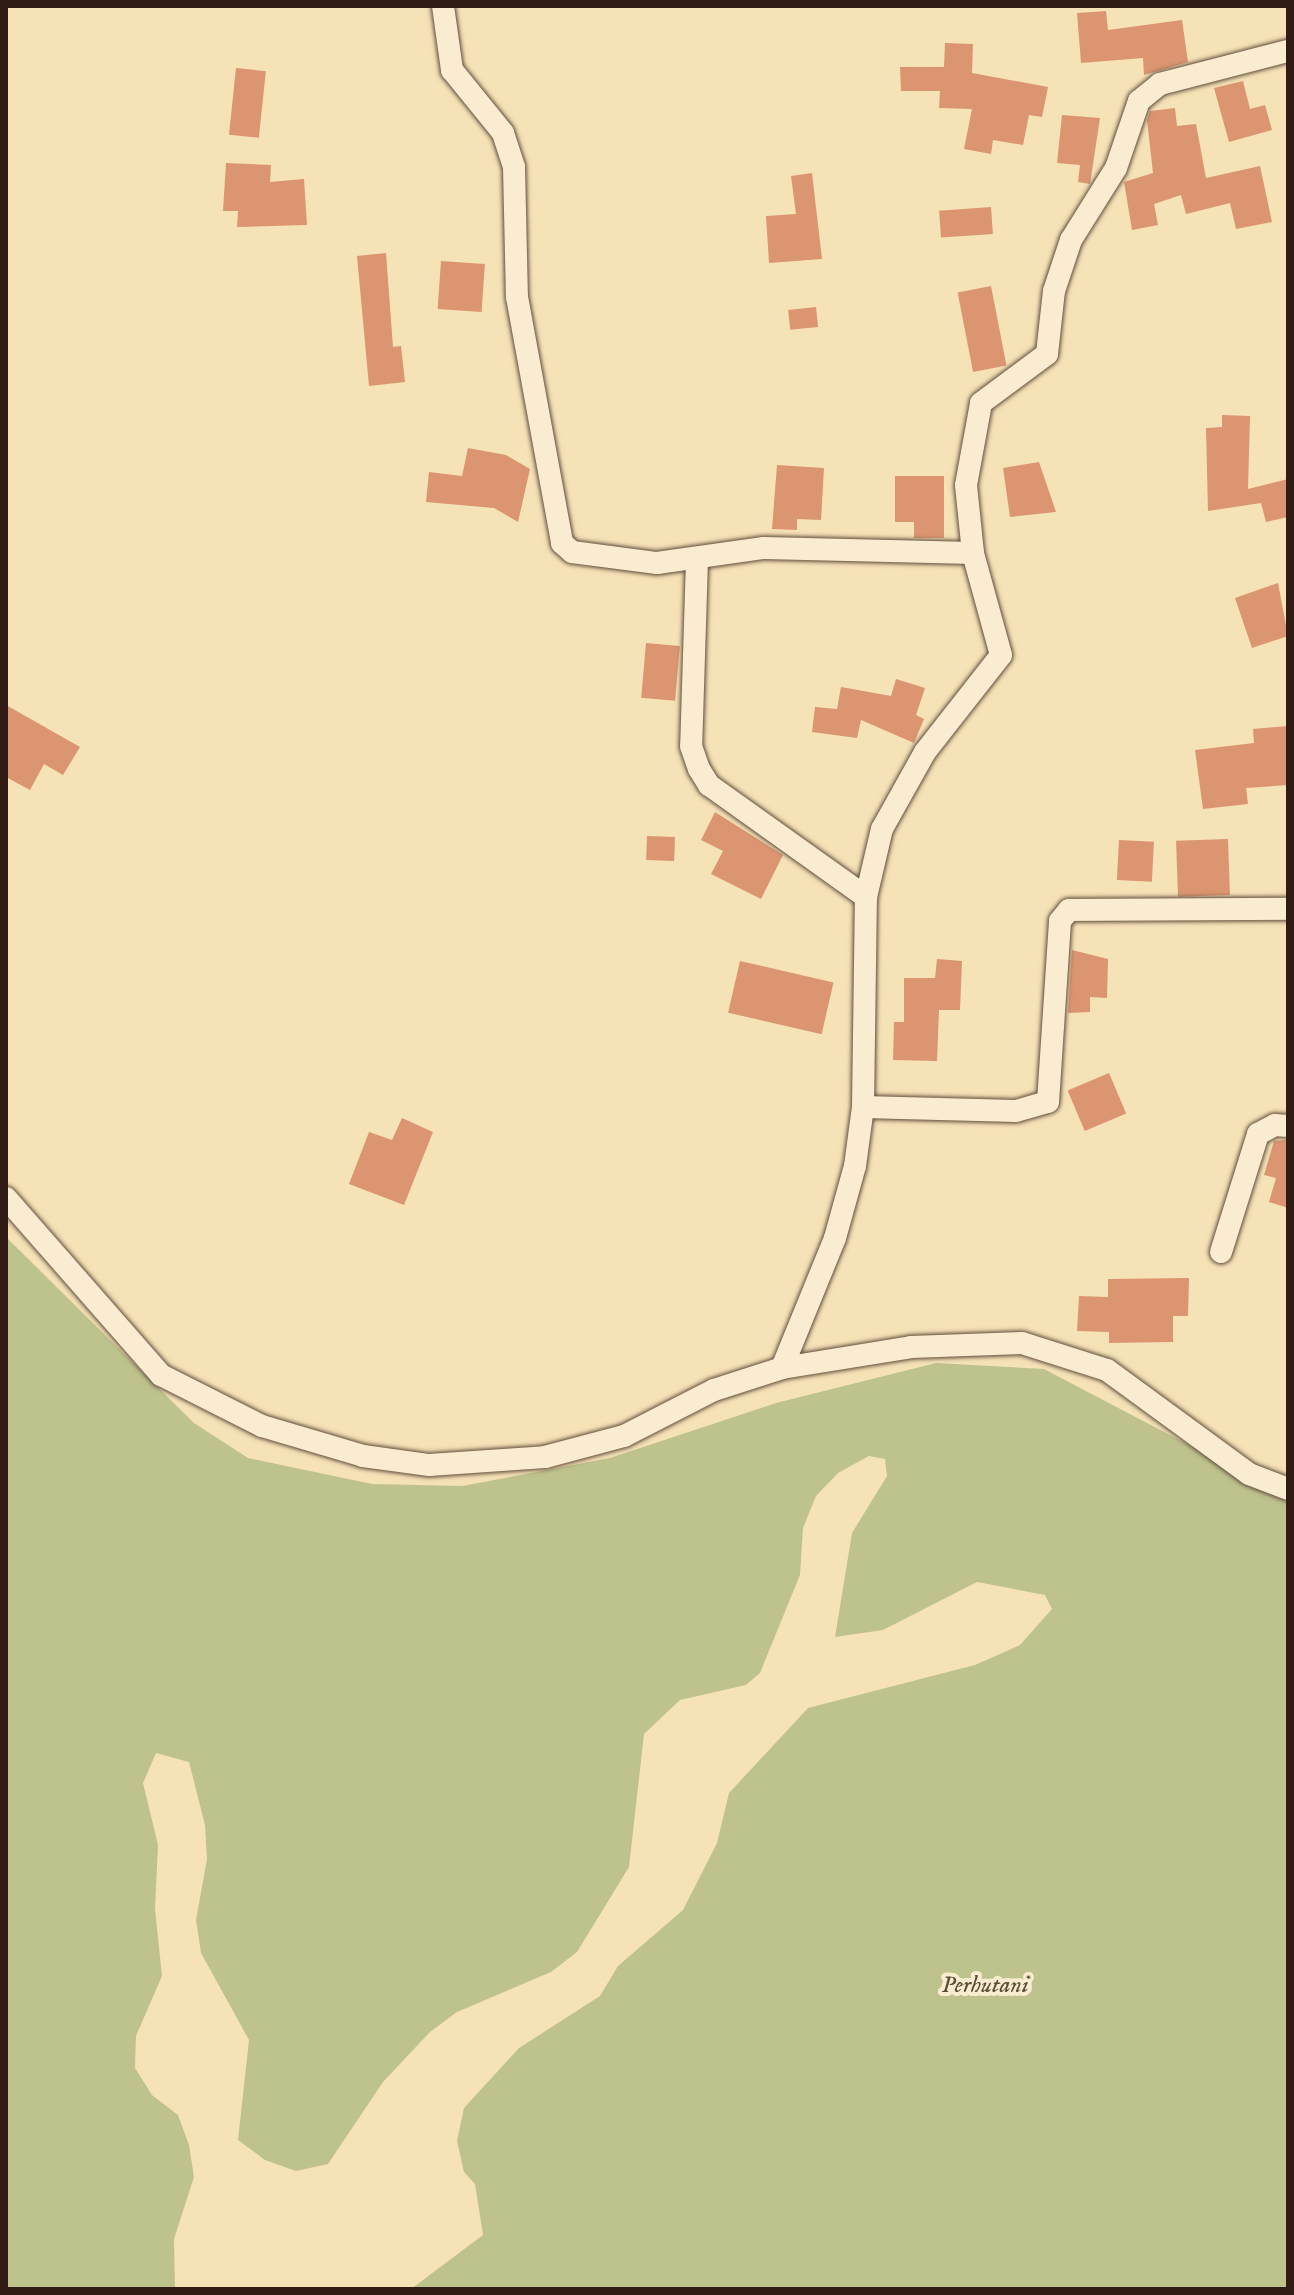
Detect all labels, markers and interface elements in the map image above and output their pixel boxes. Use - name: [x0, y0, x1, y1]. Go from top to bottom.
- park label: Perhutani: [941, 1972, 1029, 2000]

